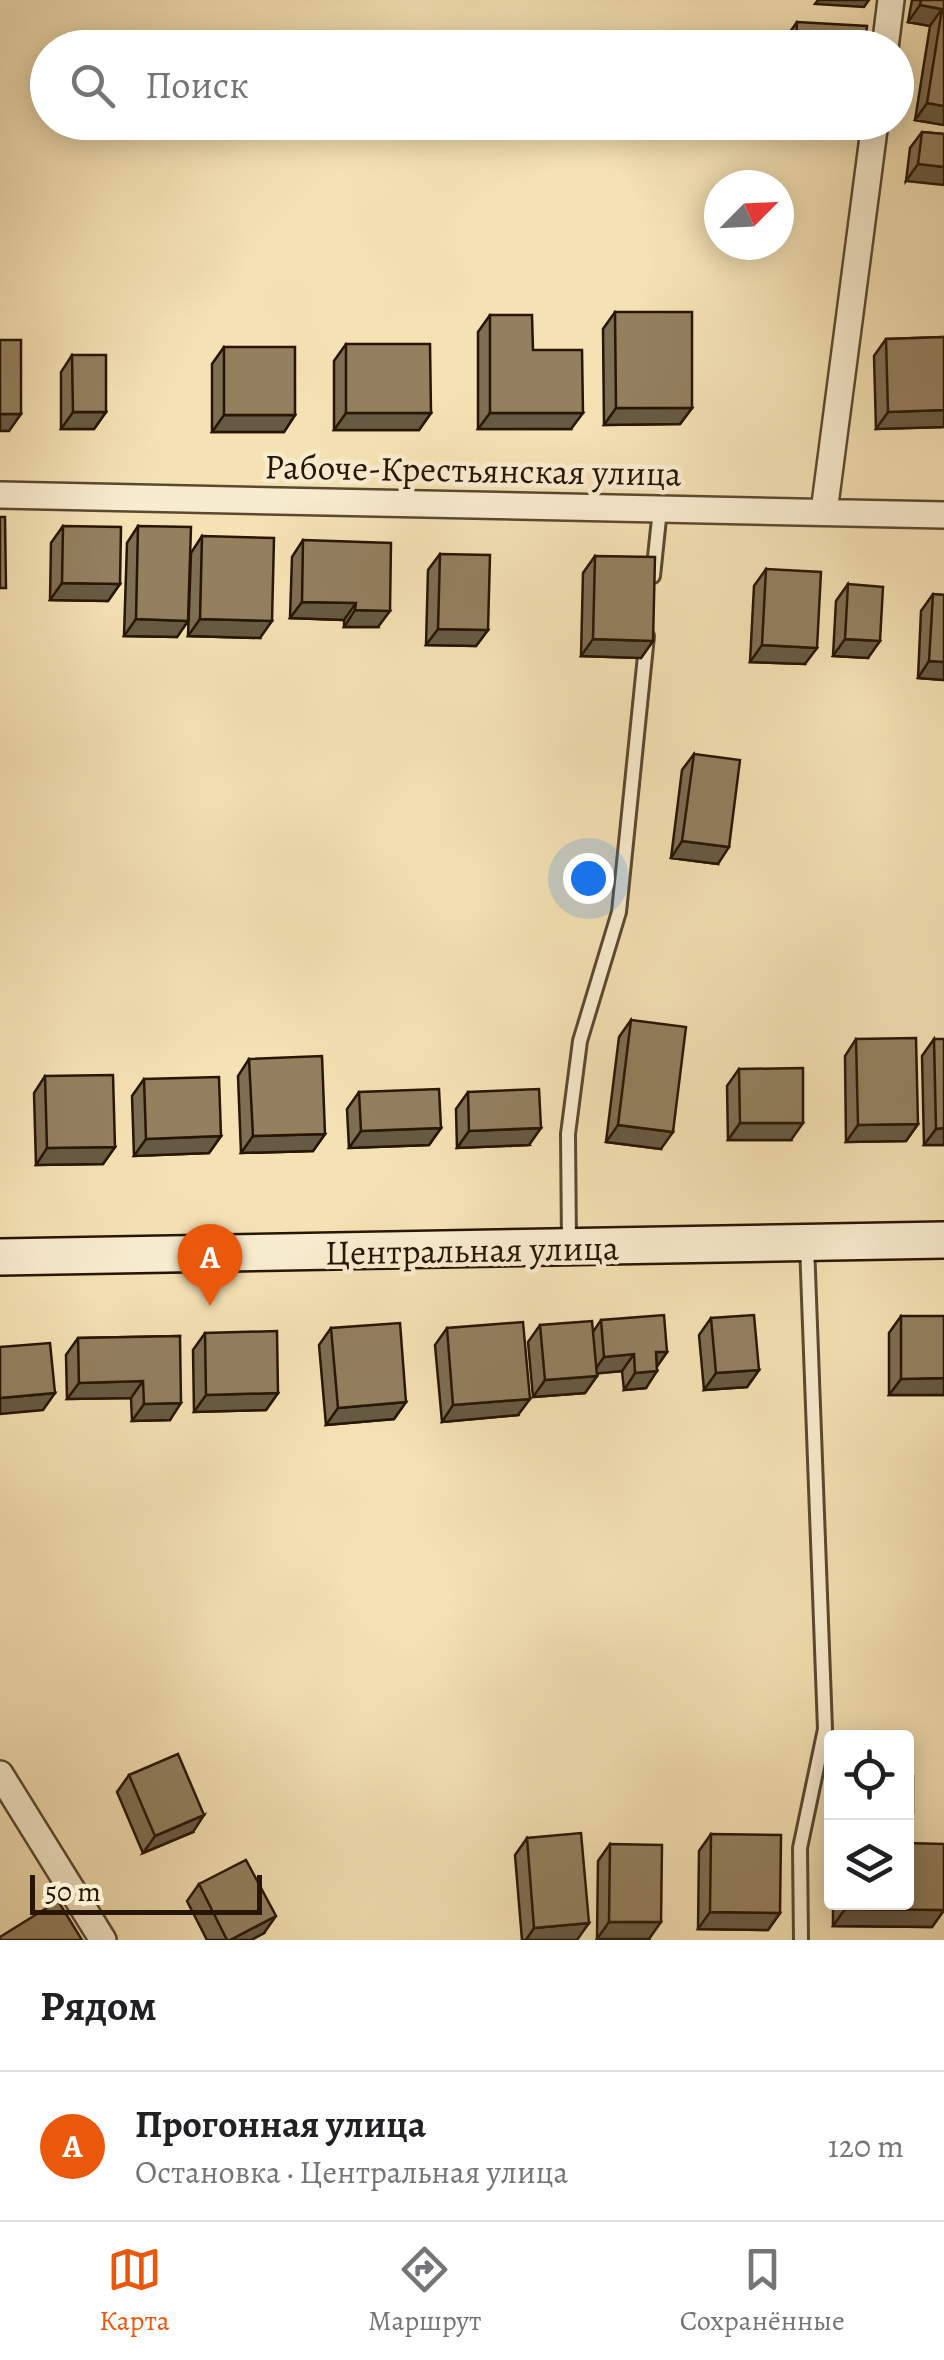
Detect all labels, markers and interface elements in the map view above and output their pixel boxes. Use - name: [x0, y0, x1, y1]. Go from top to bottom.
- search box: [30, 30, 914, 140]
- icon: search: [65, 58, 120, 113]
- text: Поиск: [145, 59, 249, 111]
- north arrow: [704, 170, 794, 260]
- street label: Рабоче-Крестьянская улица: [264, 442, 682, 498]
- your location: [563, 853, 614, 904]
- street label: Центральная улица: [325, 1223, 619, 1277]
- pin: A: [178, 1224, 242, 1306]
- map controls: [824, 1730, 914, 1910]
- button: locate: [824, 1730, 914, 1820]
- button: layers: [824, 1820, 914, 1910]
- scale bar: [30, 1870, 262, 1914]
- text: 50 m: [45, 1873, 101, 1911]
- text: Рядом: [40, 1977, 157, 2034]
- text: Прогонная улица: [135, 2098, 426, 2150]
- text: A: [62, 2124, 83, 2168]
- text: 120 m: [828, 2124, 904, 2168]
- text: Остановка · Центральная улица: [135, 2150, 568, 2194]
- tab: Карта: [99, 2242, 170, 2340]
- tab: Маршрут: [368, 2242, 481, 2340]
- tab: Сохранённые: [680, 2242, 845, 2340]

